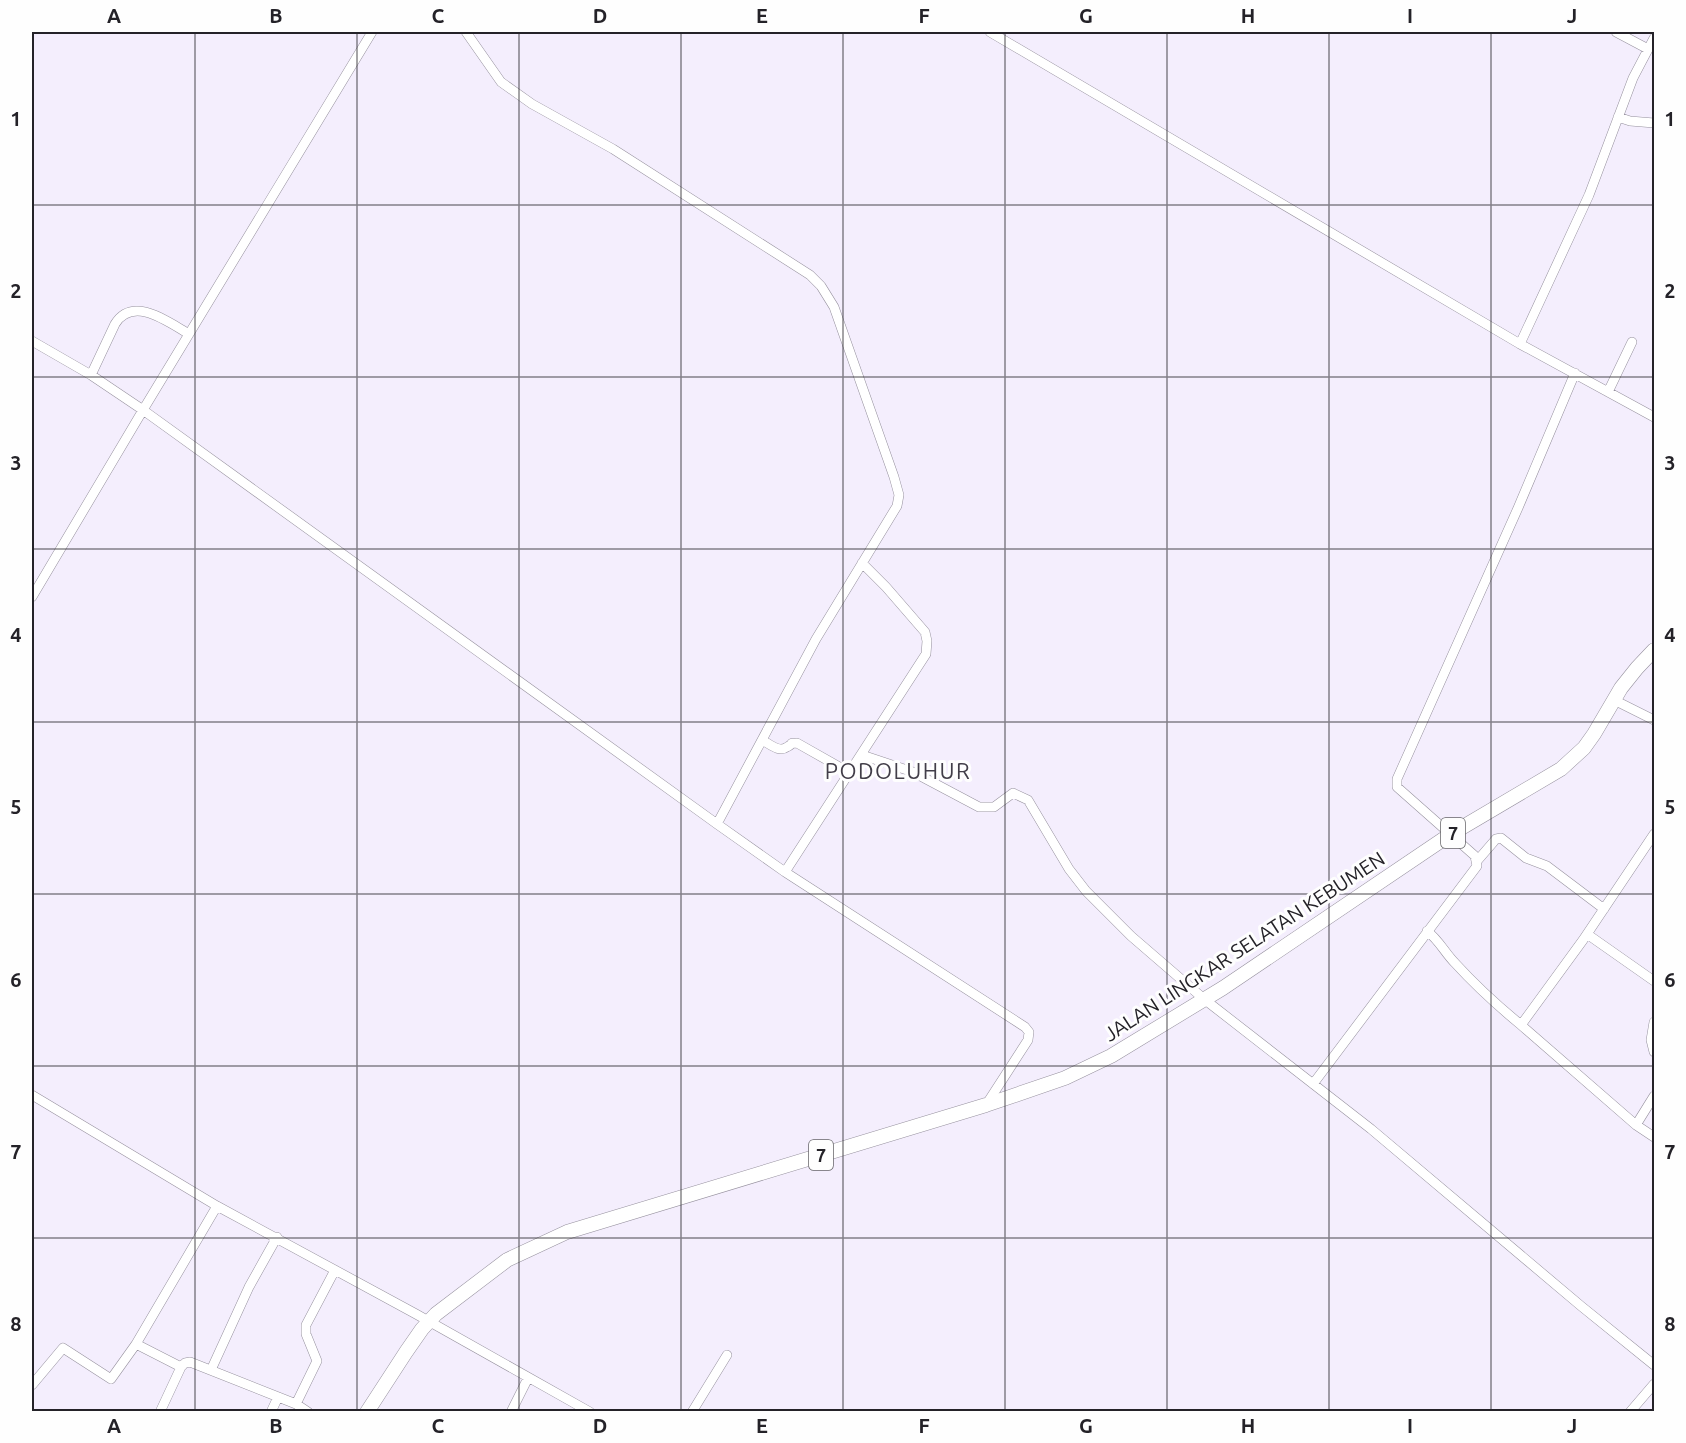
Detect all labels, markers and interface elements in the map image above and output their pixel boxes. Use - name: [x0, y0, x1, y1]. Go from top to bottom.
- text: A: [107, 4, 121, 27]
- text: B: [269, 4, 283, 27]
- text: C: [432, 4, 445, 27]
- text: D: [593, 4, 607, 27]
- text: E: [756, 4, 768, 27]
- text: F: [918, 4, 930, 27]
- text: G: [1079, 4, 1093, 27]
- text: H: [1241, 4, 1255, 27]
- text: I: [1407, 4, 1413, 27]
- text: J: [1567, 4, 1577, 27]
- text: 1: [10, 107, 22, 130]
- text: 1: [1664, 107, 1676, 130]
- text: 2: [10, 279, 22, 302]
- text: 2: [1664, 279, 1676, 302]
- text: 3: [10, 451, 22, 474]
- text: 3: [1664, 451, 1676, 474]
- text: 4: [10, 623, 22, 646]
- text: 4: [1664, 623, 1676, 646]
- district label: PODOLUHUR: [825, 758, 971, 783]
- text: 5: [10, 795, 22, 818]
- text: 5: [1664, 795, 1676, 818]
- road number: 7: [1441, 818, 1465, 848]
- street label: JALAN LINGKAR SELATAN KEBUMEN: [1099, 846, 1389, 1046]
- text: 6: [10, 968, 22, 991]
- text: 6: [1664, 968, 1676, 991]
- text: 7: [10, 1140, 22, 1163]
- road number: 7: [809, 1140, 833, 1170]
- text: 7: [1664, 1140, 1676, 1163]
- text: 8: [10, 1312, 22, 1335]
- text: 8: [1664, 1312, 1676, 1335]
- text: A: [107, 1414, 121, 1437]
- text: B: [269, 1414, 283, 1437]
- text: C: [432, 1414, 445, 1437]
- text: D: [593, 1414, 607, 1437]
- text: E: [756, 1414, 768, 1437]
- text: F: [918, 1414, 930, 1437]
- text: G: [1079, 1414, 1093, 1437]
- text: H: [1241, 1414, 1255, 1437]
- text: I: [1407, 1414, 1413, 1437]
- text: J: [1567, 1414, 1577, 1437]

